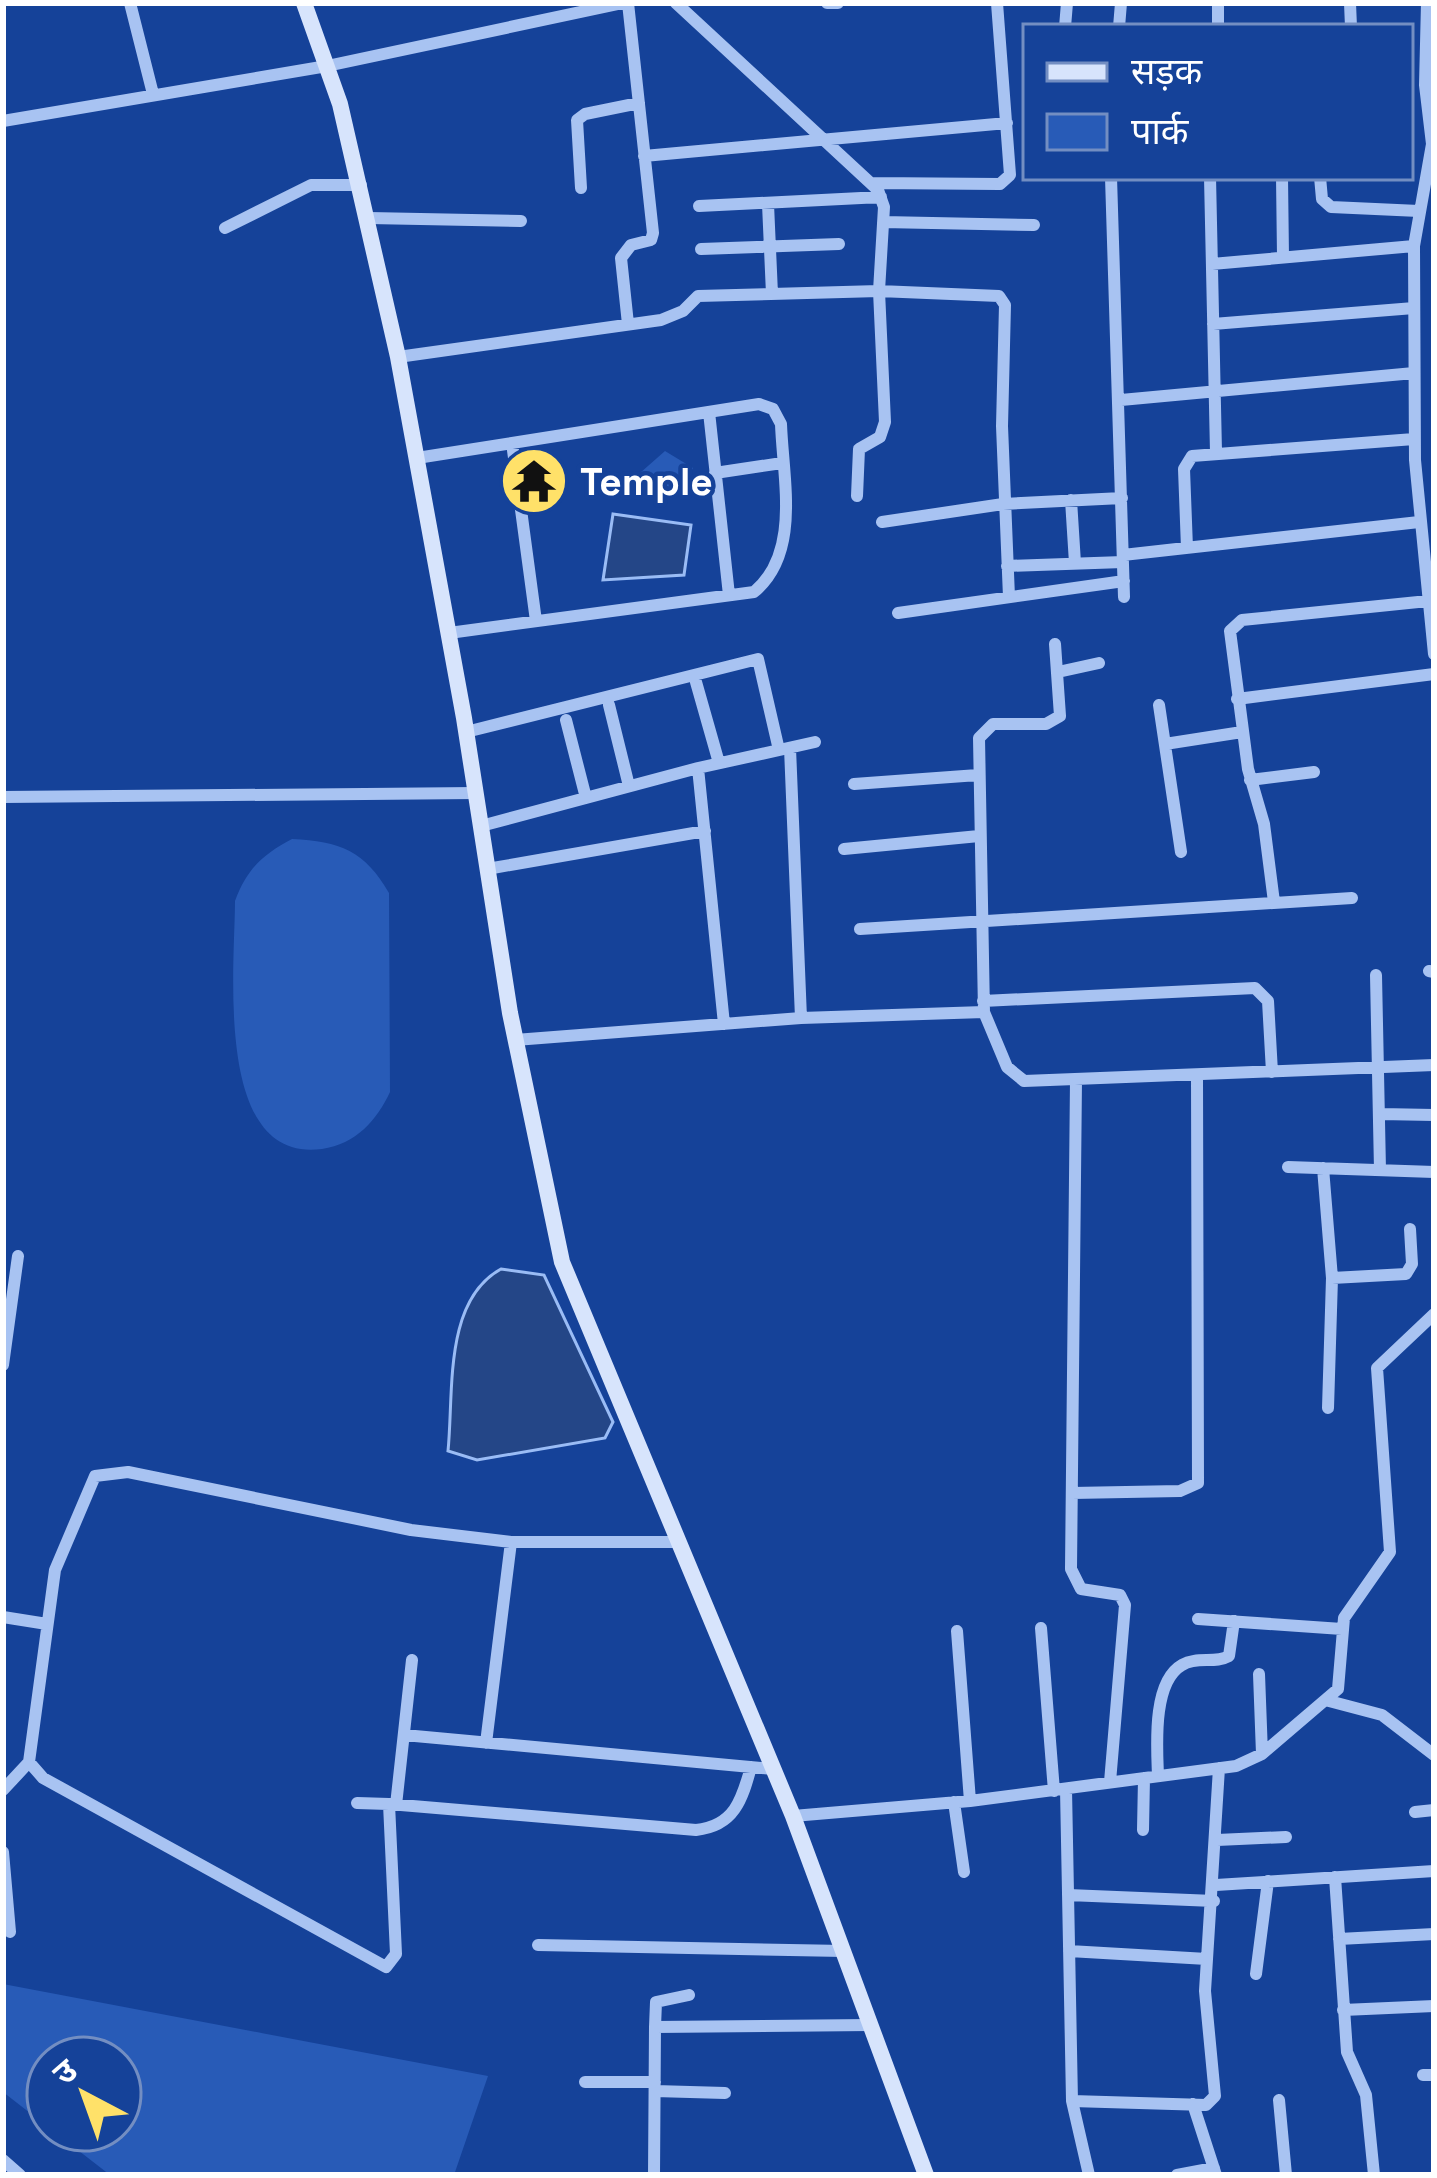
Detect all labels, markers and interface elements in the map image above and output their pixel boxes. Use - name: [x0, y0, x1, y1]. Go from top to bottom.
- legend: [1023, 24, 1413, 180]
- text: सड़क: [1131, 49, 1204, 95]
- text: पार्क: [1131, 109, 1190, 155]
- temple icon: Temple: [499, 446, 569, 516]
- place label: Temple: [580, 457, 713, 506]
- north arrow: [24, 2034, 144, 2154]
- text: उ: [44, 2049, 87, 2094]

